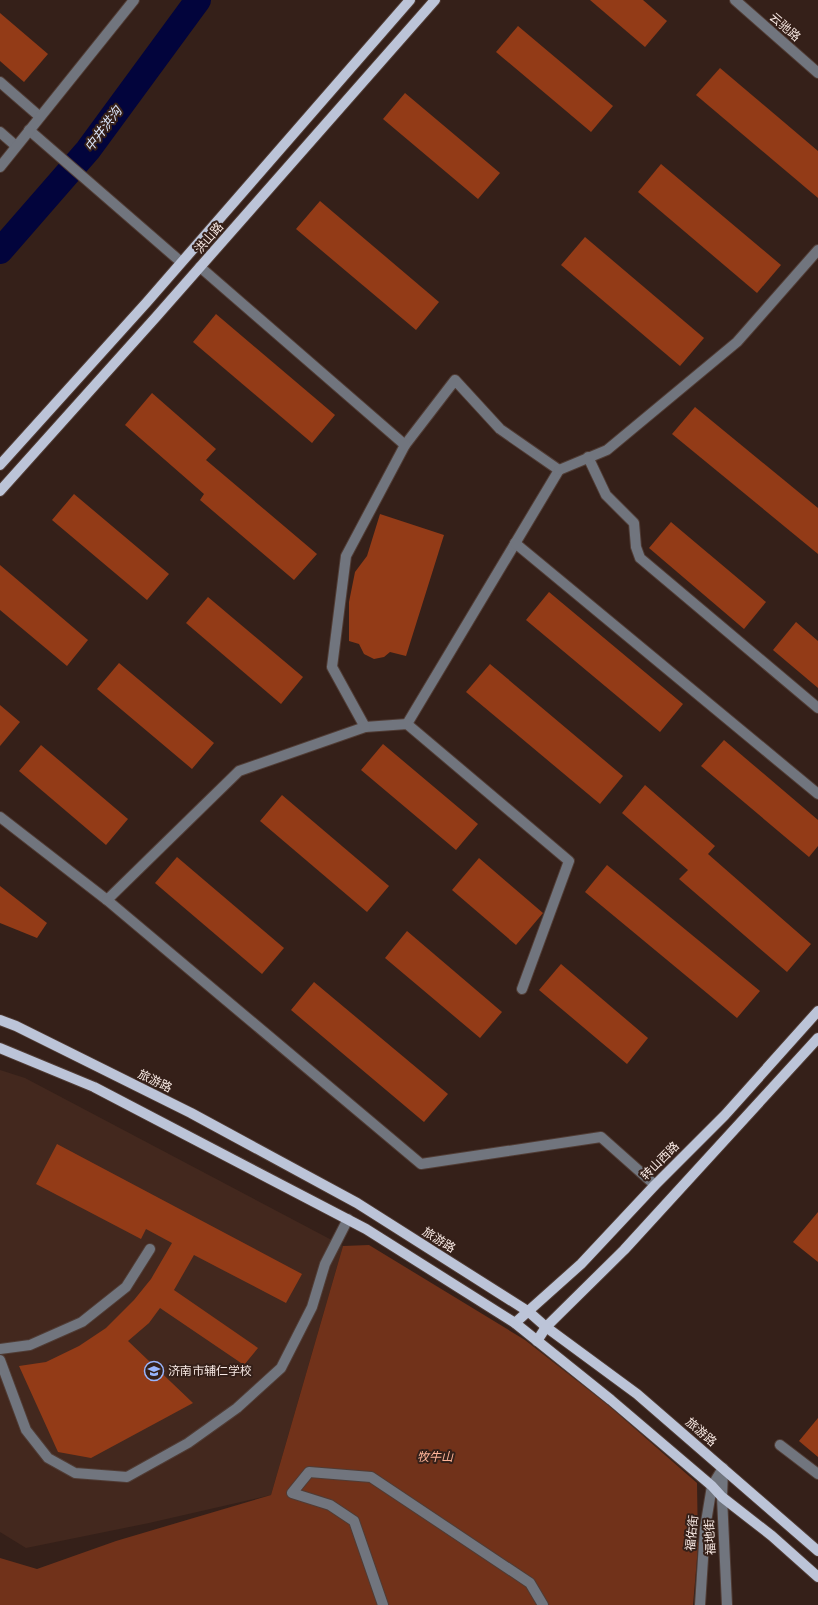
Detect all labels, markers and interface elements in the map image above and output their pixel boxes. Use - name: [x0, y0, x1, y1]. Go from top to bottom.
- street label: 云驰路: [767, 10, 803, 44]
- water label: 中井洪沟: [81, 102, 126, 154]
- street label: 洪山路: [192, 220, 226, 256]
- street label: 旅游路: [136, 1067, 174, 1095]
- street label: 转山西路: [638, 1139, 682, 1183]
- street label: 旅游路: [420, 1225, 458, 1255]
- school or university icon: 济南市辅仁学校: [143, 1360, 165, 1382]
- place label: 济南市辅仁学校: [168, 1364, 252, 1378]
- street label: 旅游路: [683, 1415, 719, 1449]
- park label: 牧牛山: [417, 1450, 454, 1464]
- street label: 福佑街: [683, 1514, 701, 1552]
- street label: 福地街: [702, 1519, 718, 1555]

